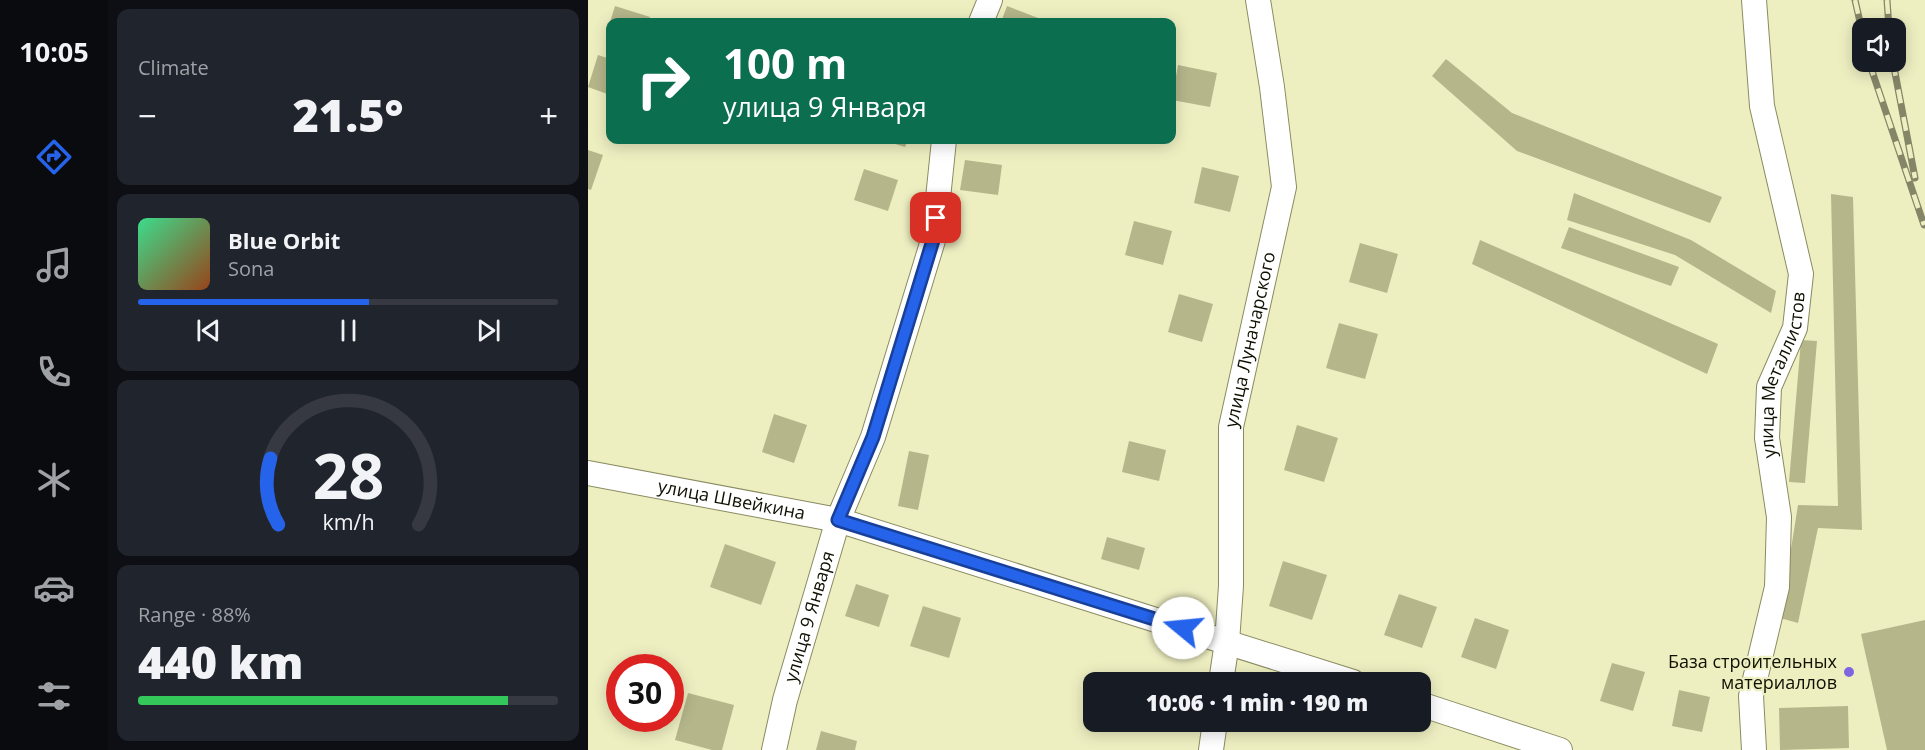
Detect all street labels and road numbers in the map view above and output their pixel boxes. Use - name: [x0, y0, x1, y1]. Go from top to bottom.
- street label: улица Луначарского: [1218, 249, 1280, 430]
- street label: улица Металлистов: [1754, 290, 1810, 460]
- street label: улица Швейкина: [656, 473, 807, 525]
- street label: улица 9 Января: [778, 548, 839, 685]

